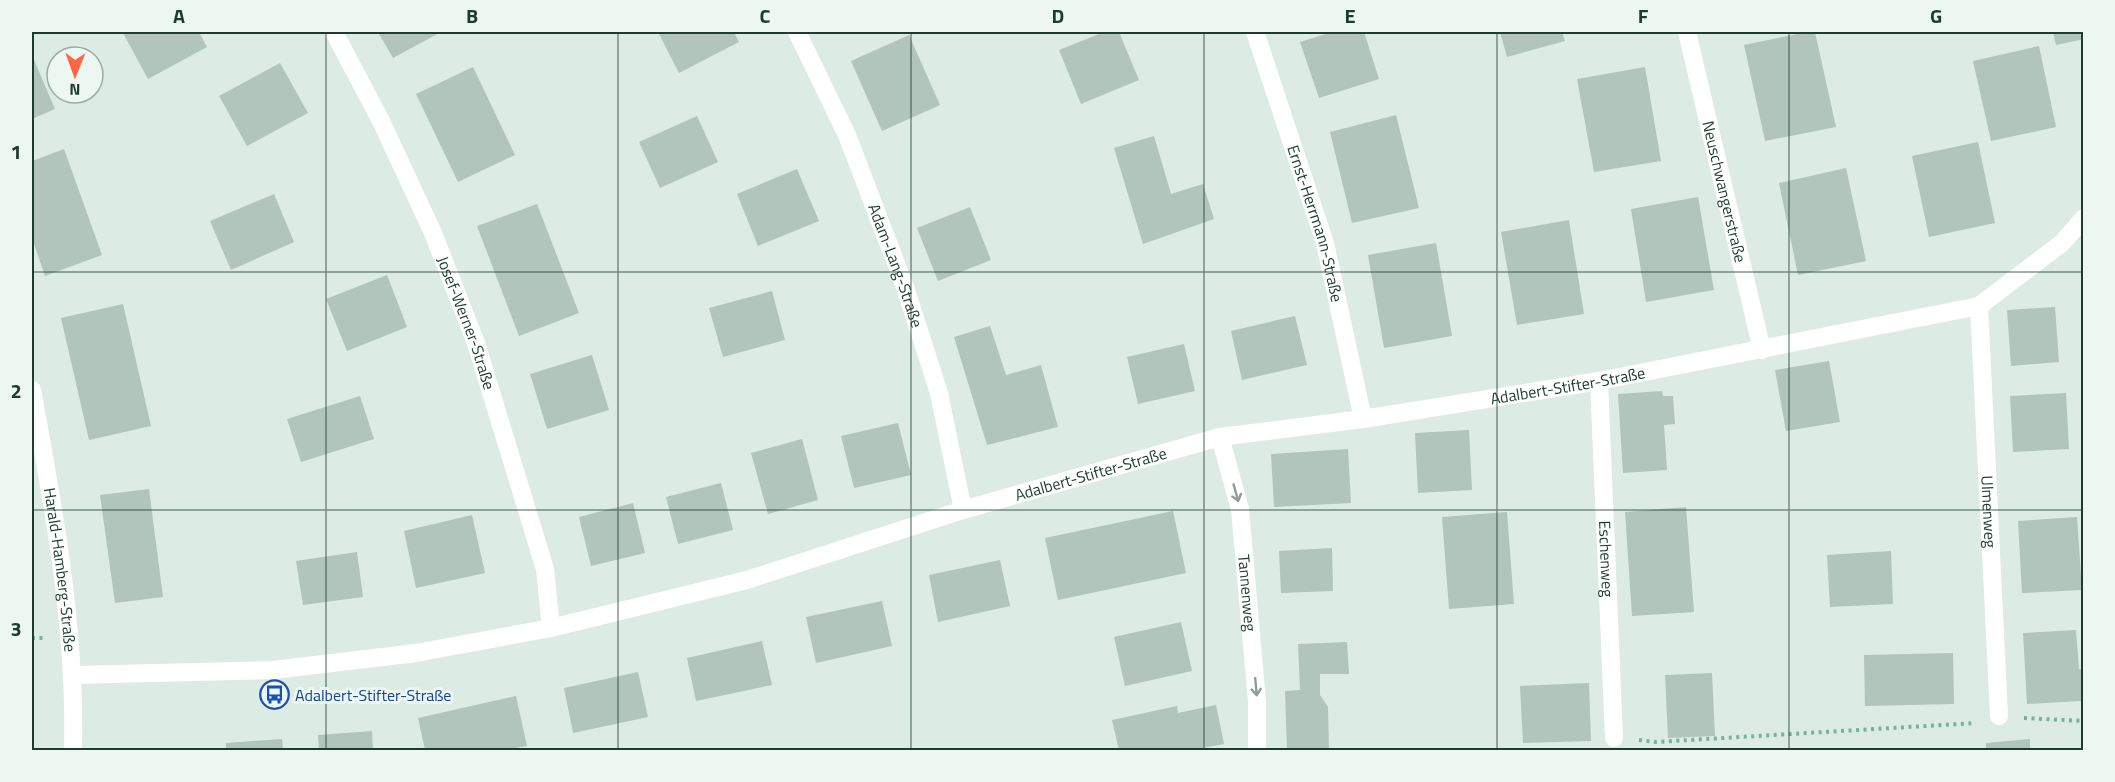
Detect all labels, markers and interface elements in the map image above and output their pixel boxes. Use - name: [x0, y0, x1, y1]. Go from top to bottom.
- text: A: [173, 0, 185, 31]
- text: B: [466, 0, 478, 31]
- text: C: [760, 0, 771, 31]
- text: D: [1052, 0, 1064, 31]
- text: E: [1344, 0, 1356, 31]
- text: F: [1638, 0, 1649, 31]
- text: G: [1930, 0, 1942, 31]
- north arrow: [45, 45, 105, 105]
- text: N: [69, 78, 80, 102]
- street label: Neuschwangerstraße: [1696, 118, 1753, 265]
- text: 1: [10, 136, 22, 167]
- street label: Ernst-Herrmann-Straße: [1281, 142, 1349, 304]
- street label: Adam-Lang-Straße: [862, 200, 929, 331]
- street label: Josef-Werner-Straße: [431, 252, 501, 392]
- street label: Adalbert-Stifter-Straße: [1489, 360, 1647, 410]
- text: 2: [10, 375, 22, 406]
- street label: Adalbert-Stifter-Straße: [1012, 441, 1169, 507]
- street label: Ulmenweg: [1975, 475, 2003, 549]
- one-way arrow: [1231, 483, 1242, 502]
- street label: Harald-Hamberg-Straße: [38, 486, 82, 653]
- street label: Eschenweg: [1593, 520, 1620, 598]
- street label: Tannenweg: [1232, 553, 1263, 632]
- text: 3: [10, 613, 22, 644]
- one-way arrow: [1251, 677, 1262, 696]
- bus stop icon: Adalbert-Stifter-Straße: [258, 679, 290, 711]
- place label: Adalbert-Stifter-Straße: [295, 683, 451, 707]

